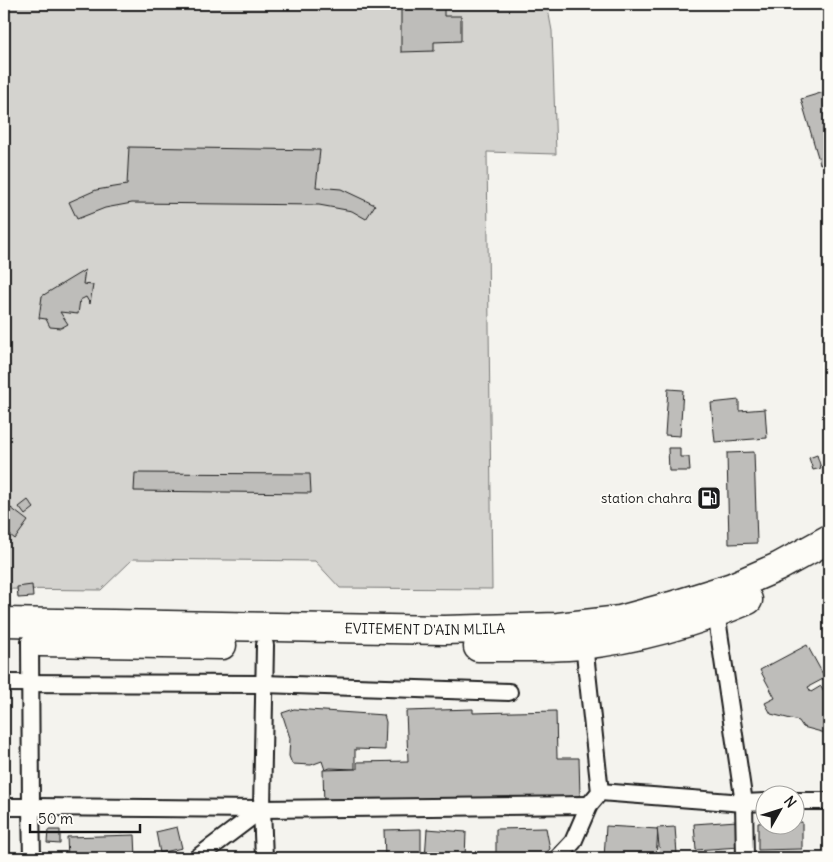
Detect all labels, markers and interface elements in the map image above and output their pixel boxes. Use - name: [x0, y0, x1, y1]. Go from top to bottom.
- fuel station icon: station chahra: [696, 485, 722, 511]
- place label: station chahra: [601, 489, 692, 507]
- street label: EVITEMENT D'AIN MLILA: [344, 619, 505, 639]
- north arrow: [756, 784, 806, 834]
- text: N: [780, 792, 800, 811]
- scale bar: [30, 802, 140, 834]
- text: 50 m: [38, 809, 73, 828]

